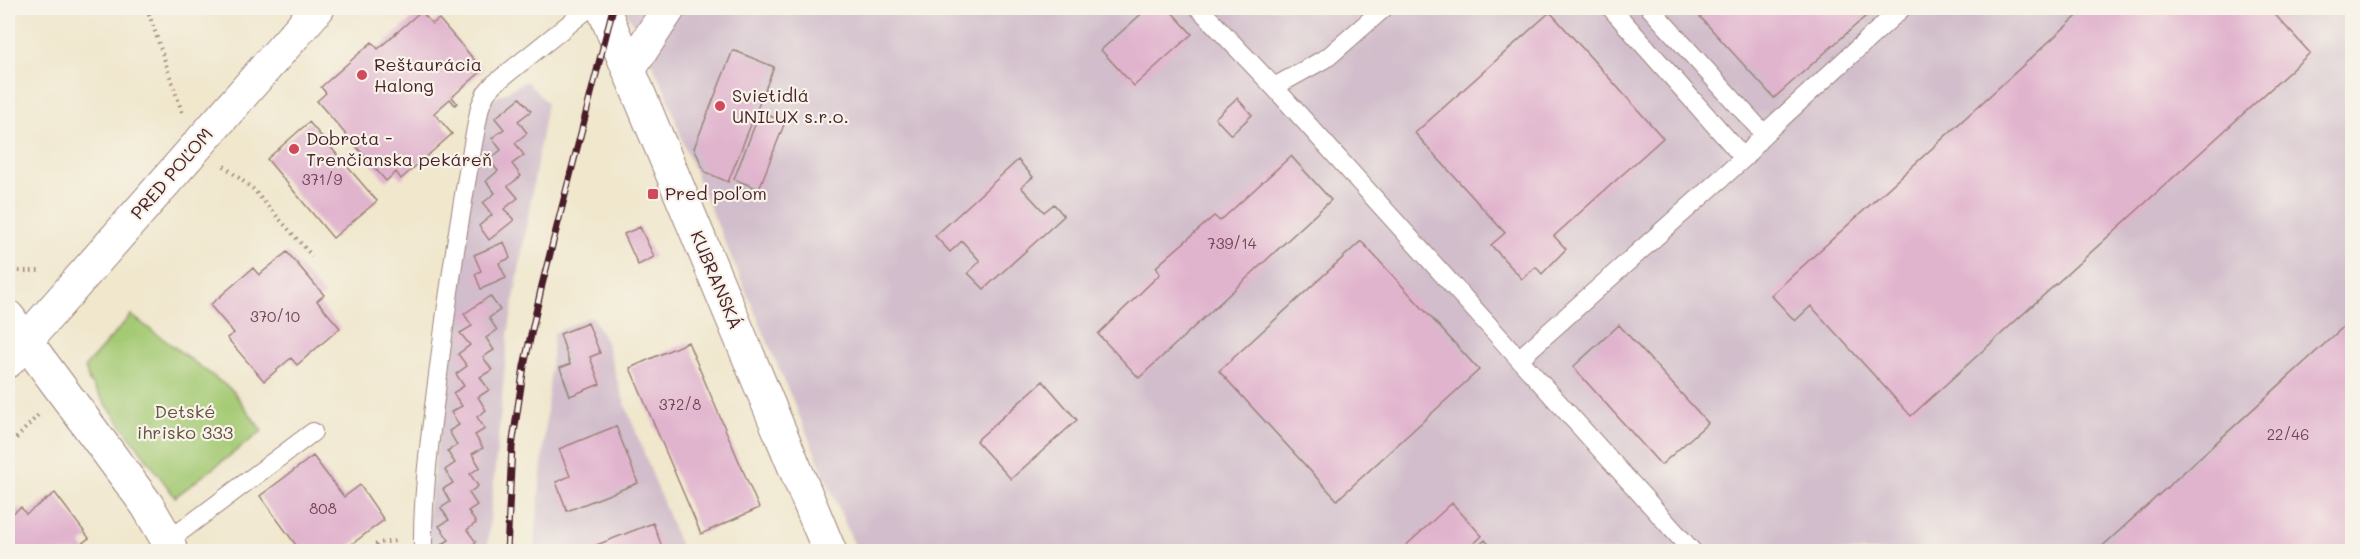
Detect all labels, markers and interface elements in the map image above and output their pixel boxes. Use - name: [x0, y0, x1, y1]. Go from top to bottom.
- place label: Reštaurácia Halong: [374, 52, 482, 97]
- marker: Reštaurácia Halong: [355, 68, 369, 82]
- place label: Svietidlá UNILUX s.r.o.: [732, 83, 849, 128]
- marker: Svietidlá UNILUX s.r.o.: [713, 99, 727, 113]
- street label: PRED POĽOM: [125, 123, 218, 224]
- place label: Dobrota - Trenčianska pekáreň: [306, 126, 492, 171]
- marker: Dobrota - Trenčianska pekáreň: [287, 142, 301, 156]
- house number: 371/9: [302, 169, 342, 189]
- place label: Pred poľom: [665, 181, 767, 205]
- marker: Pred poľom: [646, 187, 660, 201]
- street label: KUBRANSKÁ: [685, 227, 748, 333]
- house number: 739/14: [1207, 233, 1257, 253]
- house number: 370/10: [250, 306, 300, 326]
- house number: 372/8: [659, 394, 701, 414]
- park label: Detské ihrisko 333: [137, 399, 233, 444]
- house number: 22/46: [2267, 424, 2309, 444]
- house number: 808: [309, 498, 337, 518]

